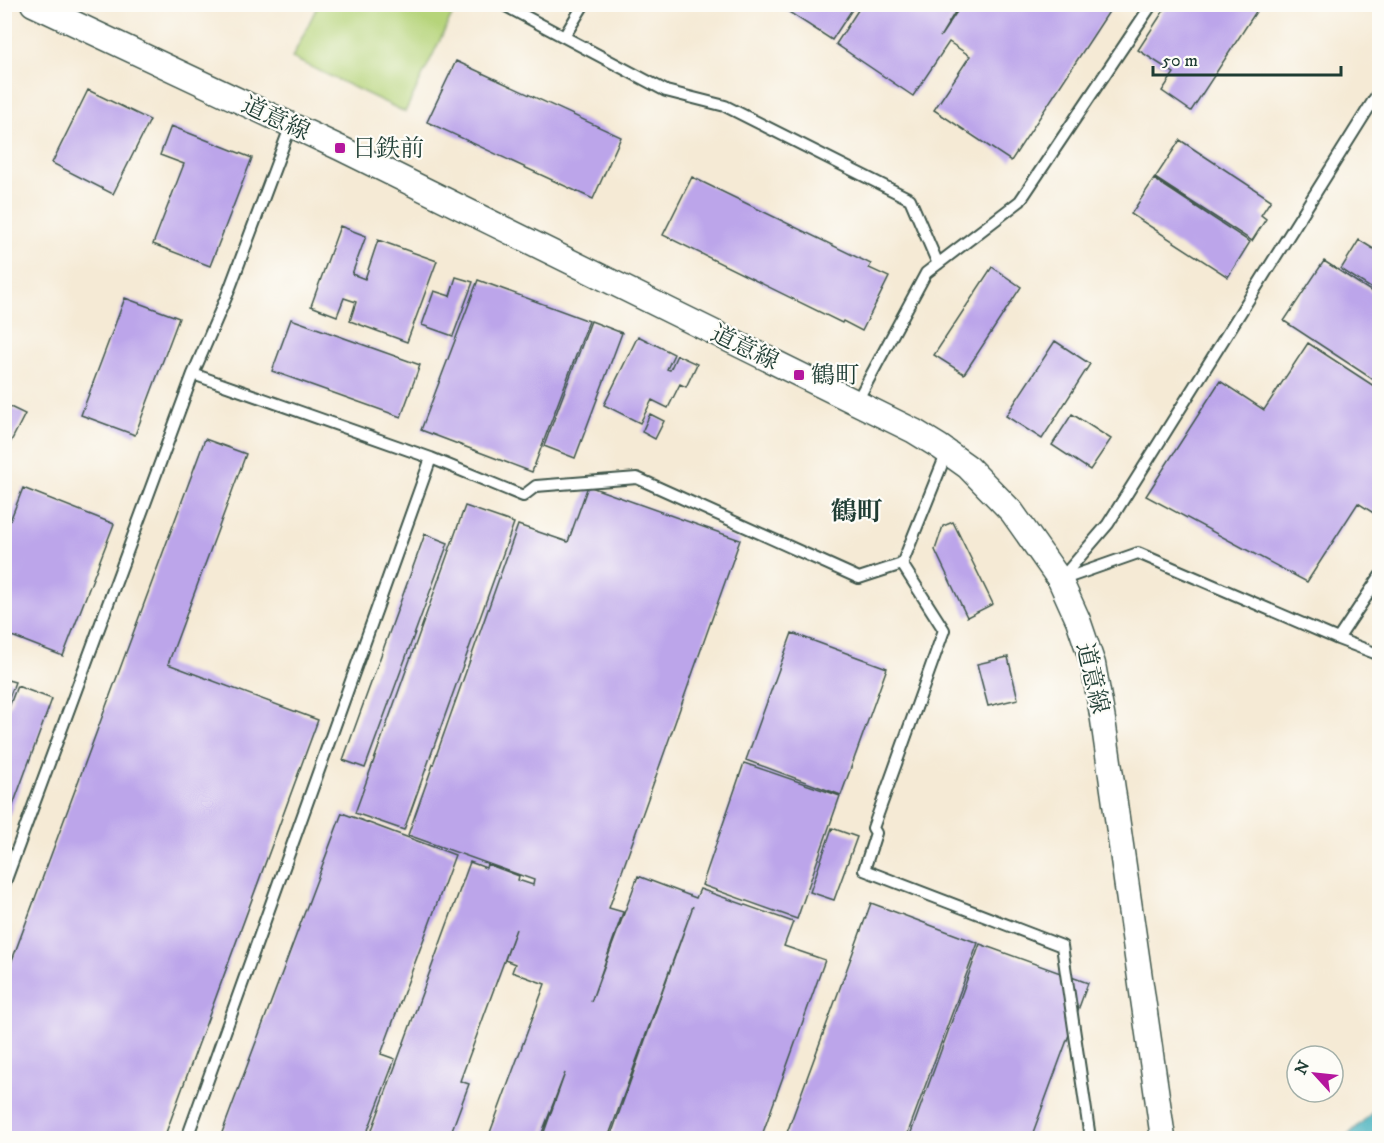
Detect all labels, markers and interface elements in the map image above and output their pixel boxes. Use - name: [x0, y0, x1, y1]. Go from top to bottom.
- scale bar: [1153, 39, 1340, 77]
- text: 50 m: [1162, 50, 1198, 72]
- street label: 道意線: [237, 90, 315, 148]
- place label: 日鉄前: [352, 134, 424, 164]
- marker: 日鉄前: [333, 141, 347, 155]
- street label: 道意線: [706, 319, 783, 377]
- place label: 鶴町: [811, 361, 859, 391]
- marker: 鶴町: [792, 368, 806, 382]
- district label: 鶴町: [831, 496, 883, 529]
- street label: 道意線: [1069, 640, 1115, 717]
- north arrow: [1285, 1044, 1345, 1104]
- text: N: [1291, 1057, 1314, 1078]

